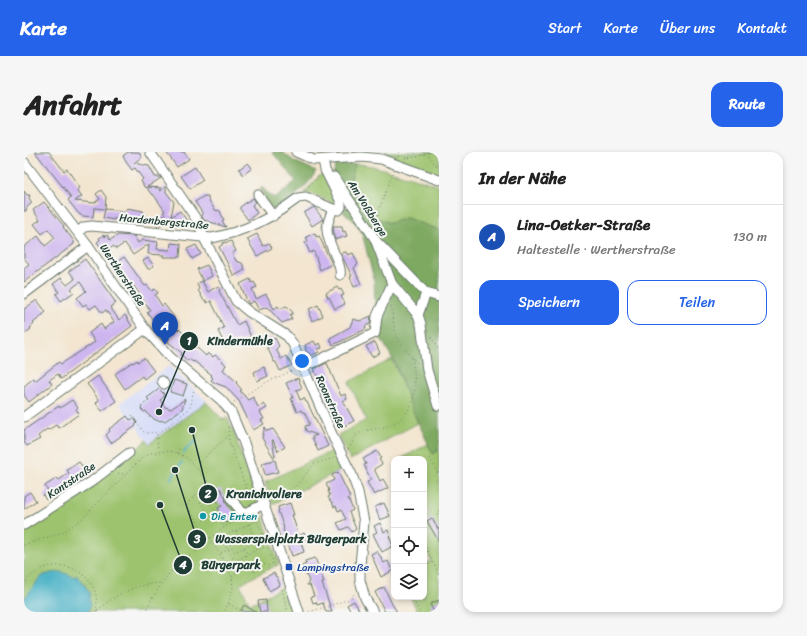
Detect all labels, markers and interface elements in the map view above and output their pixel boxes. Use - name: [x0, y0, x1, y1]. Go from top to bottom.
- text: Karte: [20, 12, 67, 45]
- text: Start: [548, 16, 581, 41]
- text: Karte: [603, 16, 638, 41]
- text: Über uns: [660, 16, 715, 41]
- text: Kontakt: [737, 16, 787, 41]
- text: Anfahrt: [24, 80, 122, 129]
- button: Route: [711, 82, 783, 127]
- text: In der Nähe: [479, 163, 566, 193]
- street label: Am Voßberge: [342, 175, 393, 241]
- street label: Hardenbergstraße: [118, 208, 210, 235]
- text: Lina-Oetker-Straße: [517, 212, 650, 238]
- text: A: [488, 225, 496, 248]
- text: 130 m: [733, 225, 767, 248]
- text: Haltestelle · Wertherstraße: [517, 238, 676, 261]
- street label: Wertherstraße: [95, 240, 151, 311]
- button: Speichern: [479, 280, 619, 325]
- button: Teilen: [627, 280, 767, 325]
- pin: A: [152, 312, 178, 345]
- callout: Kindermühle: [179, 329, 281, 353]
- text: 1: [186, 330, 192, 352]
- text: Kindermühle: [206, 330, 273, 352]
- your location: [292, 351, 312, 371]
- street label: Roonstraße: [310, 373, 351, 432]
- map controls: [391, 456, 427, 600]
- button: +: [391, 456, 427, 492]
- street label: Kantstraße: [43, 457, 100, 504]
- callout: Kranichvoliere: [198, 482, 309, 506]
- text: 2: [204, 483, 212, 505]
- text: Kranichvoliere: [225, 483, 302, 505]
- button: −: [391, 492, 427, 528]
- place label: Die Enten: [211, 507, 257, 526]
- marker: Die Enten: [198, 511, 208, 521]
- callout: Wasserspielplatz Bürgerpark: [187, 527, 375, 551]
- text: 3: [193, 528, 201, 550]
- text: Wasserspielplatz Bürgerpark: [215, 528, 367, 550]
- button: locate: [391, 528, 427, 564]
- callout: Bürgerpark: [173, 553, 268, 577]
- text: 4: [178, 554, 187, 576]
- text: Bürgerpark: [201, 554, 261, 576]
- place label: Lampingstraße: [297, 558, 370, 577]
- marker: Lampingstraße: [284, 562, 294, 572]
- button: layers: [391, 564, 427, 600]

